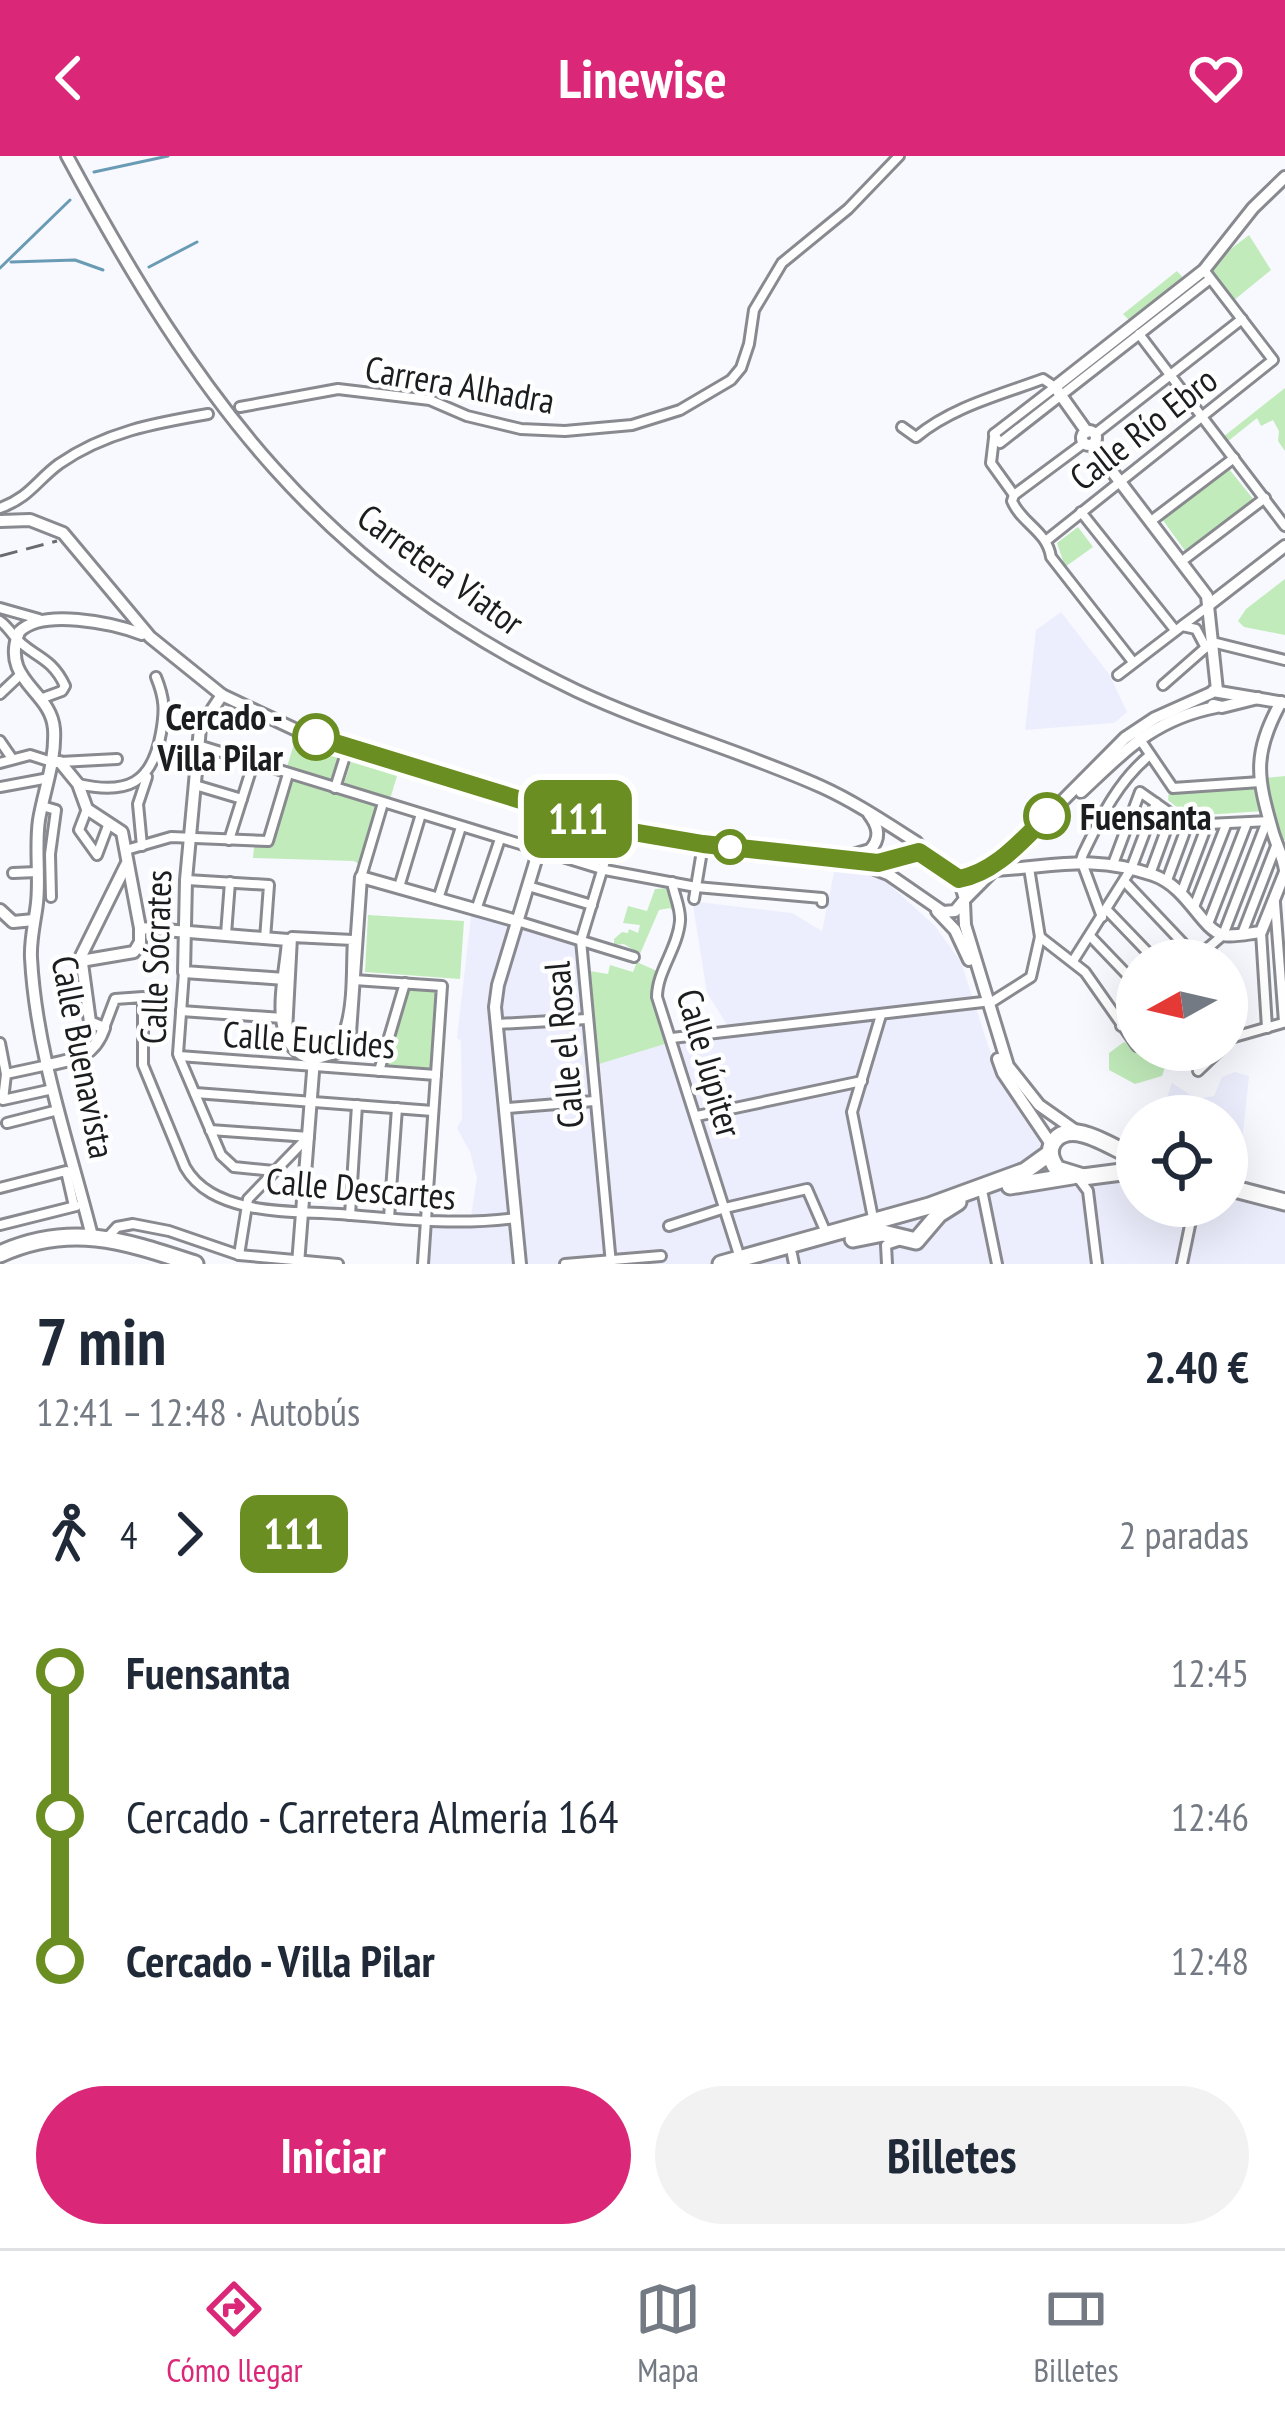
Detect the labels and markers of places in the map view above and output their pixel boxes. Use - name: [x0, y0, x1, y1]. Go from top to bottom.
- place label: Cercado - Villa Pilar: [157, 693, 283, 781]
- marker: Cercado - Villa Pilar: [294, 715, 338, 759]
- place label: Fuensanta: [1080, 793, 1212, 840]
- marker: Fuensanta: [1025, 794, 1069, 838]
- unlabelled marker: [714, 831, 746, 863]

